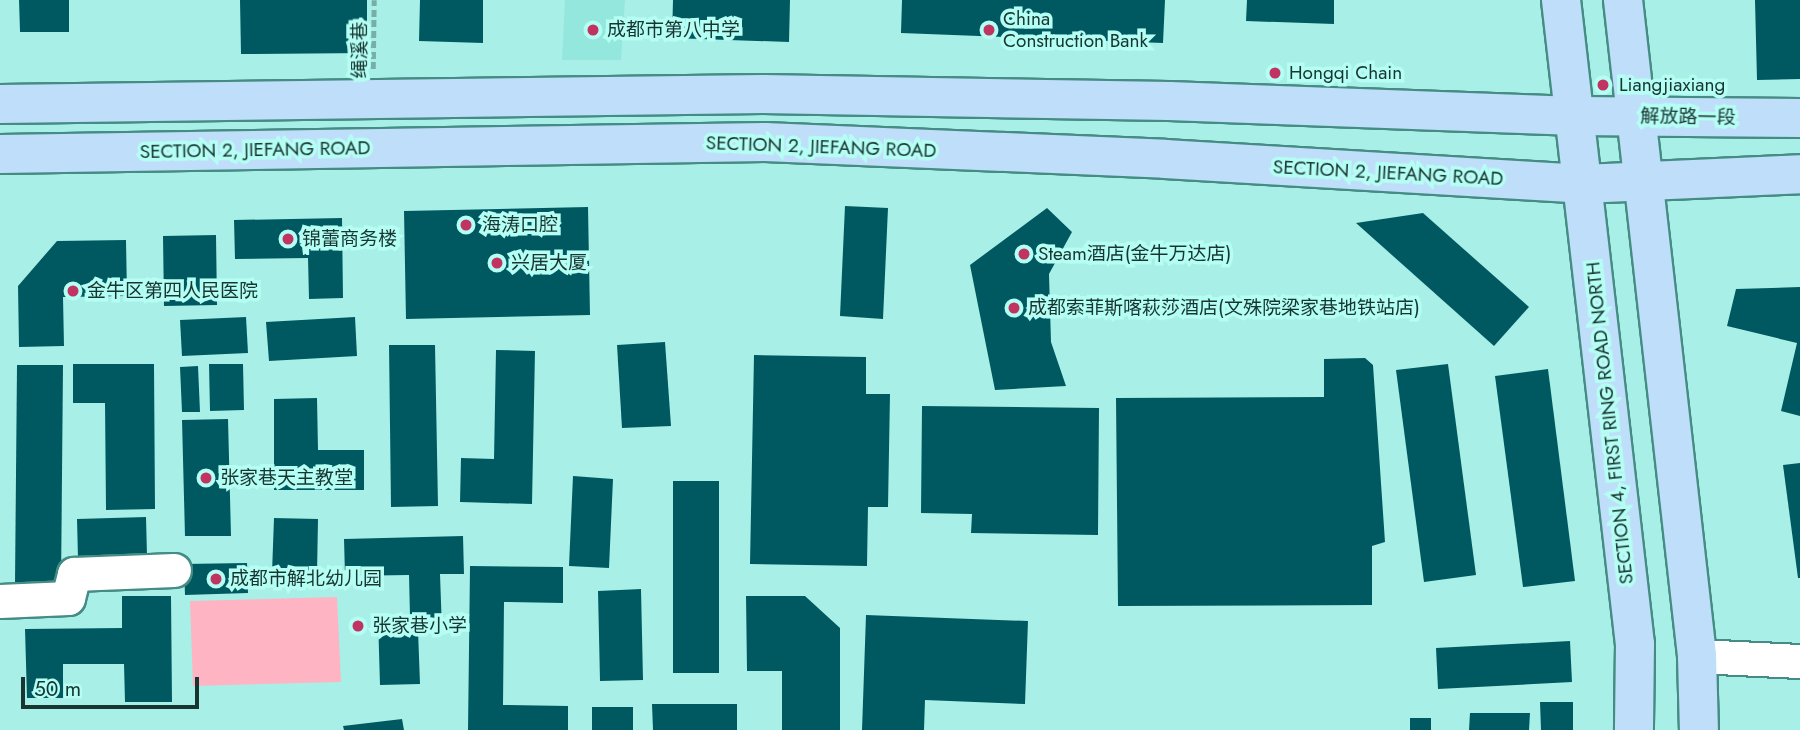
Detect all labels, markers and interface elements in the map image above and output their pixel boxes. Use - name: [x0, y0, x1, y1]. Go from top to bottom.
- place label: China Construction Bank: [1003, 8, 1148, 52]
- place label: 成都市第八中学: [607, 19, 740, 41]
- street label: 绳溪巷: [349, 22, 371, 78]
- marker: 成都市第八中学: [585, 22, 601, 38]
- marker: China Construction Bank: [981, 22, 997, 38]
- place label: Hongqi Chain: [1289, 62, 1402, 84]
- marker: Hongqi Chain: [1267, 65, 1283, 81]
- place label: Liangjiaxiang: [1619, 74, 1725, 96]
- marker: Liangjiaxiang: [1593, 75, 1613, 95]
- street label: 解放路一段: [1640, 105, 1736, 129]
- street label: SECTION 2, JIEFANG ROAD: [705, 132, 937, 162]
- street label: SECTION 2, JIEFANG ROAD: [139, 137, 371, 163]
- street label: SECTION 2, JIEFANG ROAD: [1272, 156, 1504, 190]
- place label: 海涛口腔: [482, 214, 558, 236]
- marker: 海涛口腔: [456, 215, 476, 235]
- place label: 锦蕾商务楼: [302, 228, 397, 250]
- marker: 锦蕾商务楼: [280, 231, 296, 247]
- place label: Steam酒店(金牛万达店): [1038, 243, 1231, 265]
- marker: Steam酒店(金牛万达店): [1016, 246, 1032, 262]
- place label: 兴居大厦: [511, 252, 587, 274]
- marker: 兴居大厦: [489, 255, 505, 271]
- street label: SECTION 4, FIRST RING ROAD NORTH: [1582, 261, 1638, 585]
- place label: 金牛区第四人民医院: [87, 280, 258, 302]
- marker: 金牛区第四人民医院: [65, 283, 81, 299]
- place label: 成都索菲斯喀萩莎酒店(文殊院梁家巷地铁站店): [1028, 297, 1420, 319]
- marker: 成都索菲斯喀萩莎酒店(文殊院梁家巷地铁站店): [1006, 300, 1022, 316]
- place label: 张家巷天主教堂: [220, 467, 353, 489]
- marker: 张家巷天主教堂: [198, 470, 214, 486]
- place label: 成都市解北幼儿园: [230, 568, 382, 590]
- marker: 成都市解北幼儿园: [208, 571, 224, 587]
- place label: 张家巷小学: [372, 615, 467, 637]
- marker: 张家巷小学: [350, 618, 366, 634]
- scale bar: [24, 664, 203, 708]
- text: 50 m: [34, 674, 81, 704]

